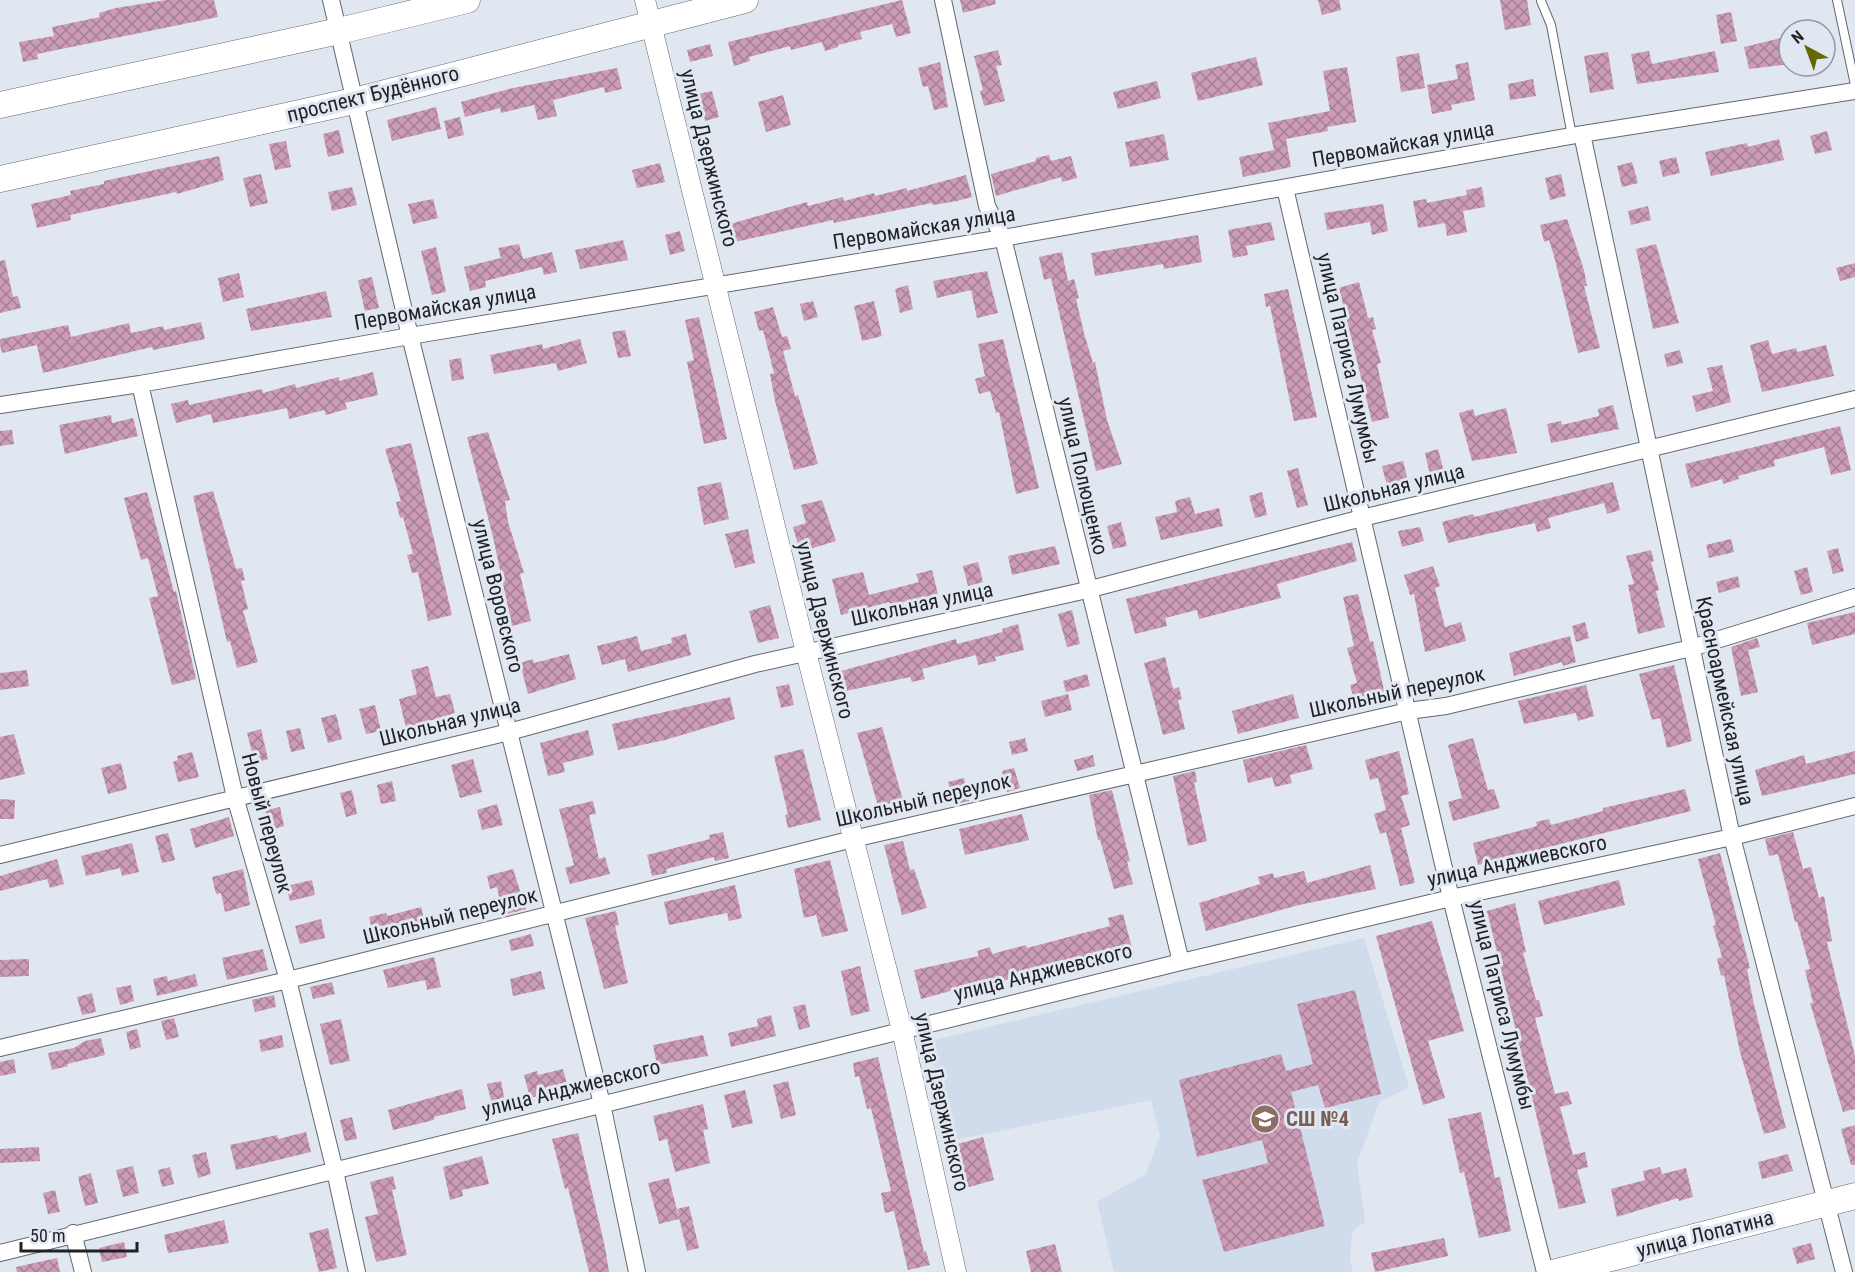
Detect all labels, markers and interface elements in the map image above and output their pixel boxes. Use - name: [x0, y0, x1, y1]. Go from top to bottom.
- north arrow: [1777, 18, 1837, 78]
- text: N: [1788, 27, 1807, 47]
- street label: проспект Будённого: [284, 61, 462, 127]
- street label: улица Дзержинского: [675, 67, 743, 249]
- street label: Первомайская улица: [1310, 116, 1496, 172]
- street label: Первомайская улица: [831, 202, 1017, 254]
- street label: улица Патриса Лумумбы: [1312, 250, 1384, 466]
- street label: Первомайская улица: [352, 279, 538, 335]
- street label: улица Полющенко: [1053, 395, 1113, 557]
- street label: Школьная улица: [1321, 459, 1467, 517]
- street label: улица Воровского: [467, 517, 529, 675]
- street label: улица Дзержинского: [791, 539, 859, 721]
- street label: Школьная улица: [849, 577, 995, 631]
- street label: Красноармейская улица: [1691, 594, 1759, 808]
- street label: Школьный переулок: [1307, 662, 1487, 722]
- street label: Школьная улица: [377, 693, 523, 751]
- street label: Новый переулок: [237, 750, 297, 896]
- street label: Школьный переулок: [833, 768, 1013, 832]
- street label: улица Анджиевского: [1425, 830, 1609, 892]
- street label: Школьный переулок: [360, 883, 540, 949]
- street label: улица Патриса Лумумбы: [1464, 898, 1540, 1112]
- street label: улица Анджиевского: [951, 938, 1135, 1006]
- street label: улица Дзержинского: [910, 1010, 974, 1194]
- street label: улица Анджиевского: [479, 1054, 663, 1122]
- school or university icon: СШ №4: [1249, 1103, 1281, 1135]
- place label: СШ №4: [1286, 1107, 1349, 1131]
- street label: улица Лопатина: [1634, 1205, 1776, 1263]
- scale bar: [21, 1215, 136, 1253]
- text: 50 m: [30, 1225, 65, 1246]

